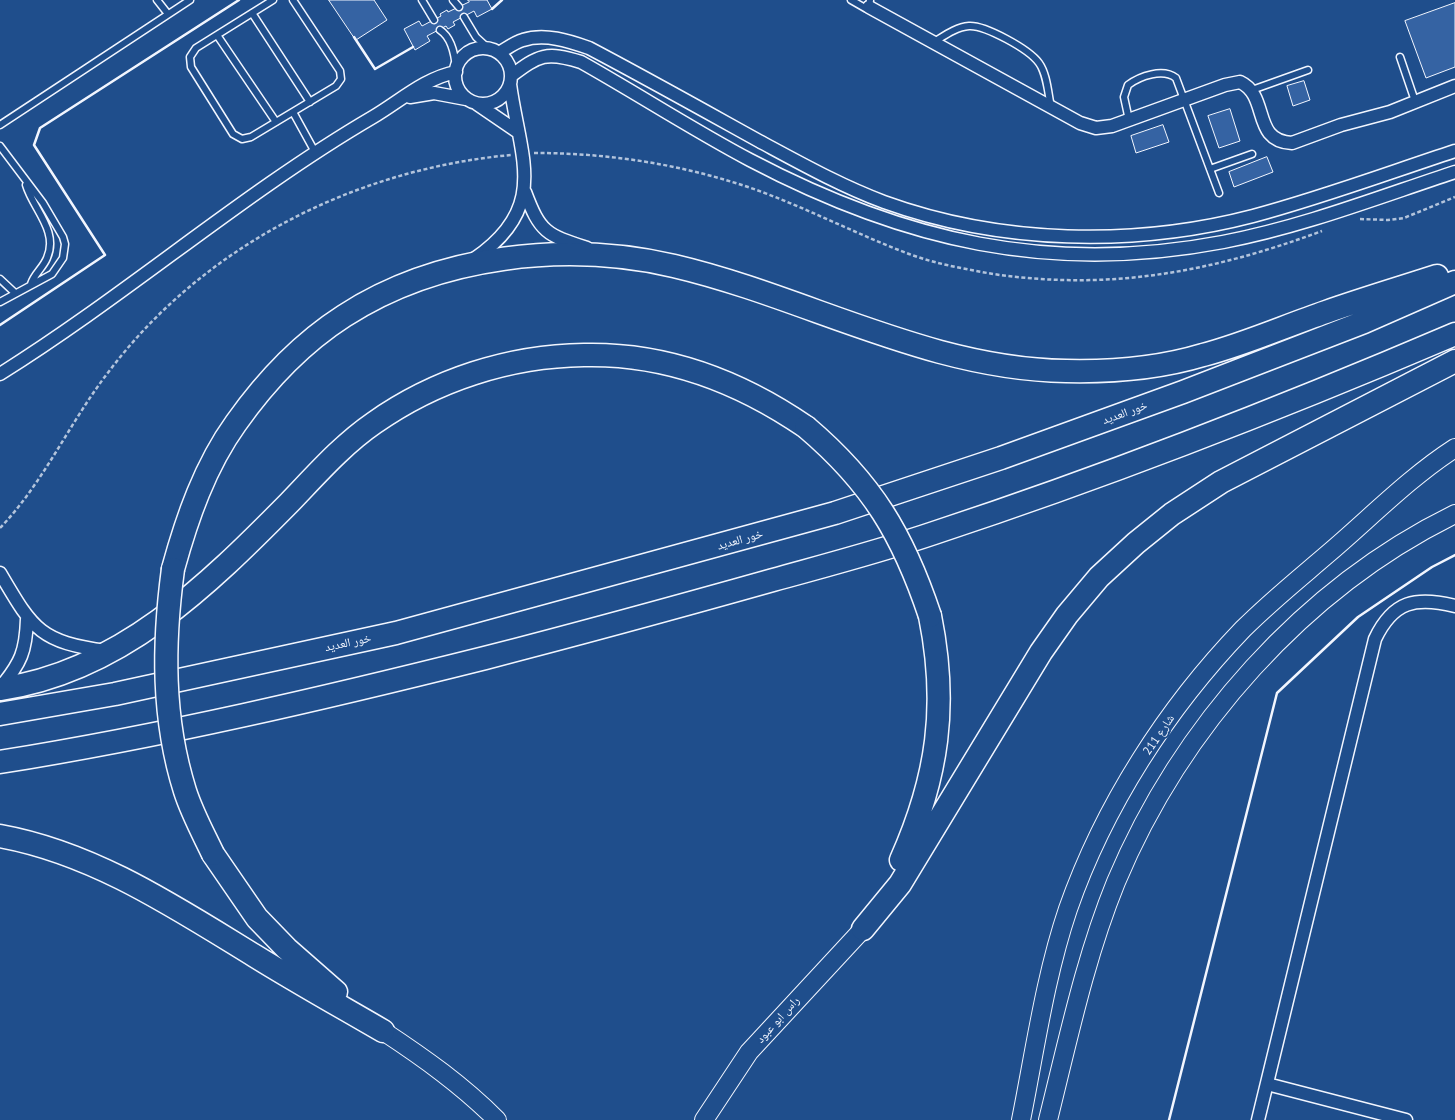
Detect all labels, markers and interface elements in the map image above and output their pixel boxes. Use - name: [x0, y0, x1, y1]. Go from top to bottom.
- street label: خور العديد: [1100, 398, 1150, 428]
- street label: خور العديد: [715, 527, 765, 553]
- street label: خور العديد: [324, 631, 372, 655]
- street label: شارع 211: [1140, 712, 1178, 758]
- street label: راس ابو عبود: [753, 994, 803, 1046]

